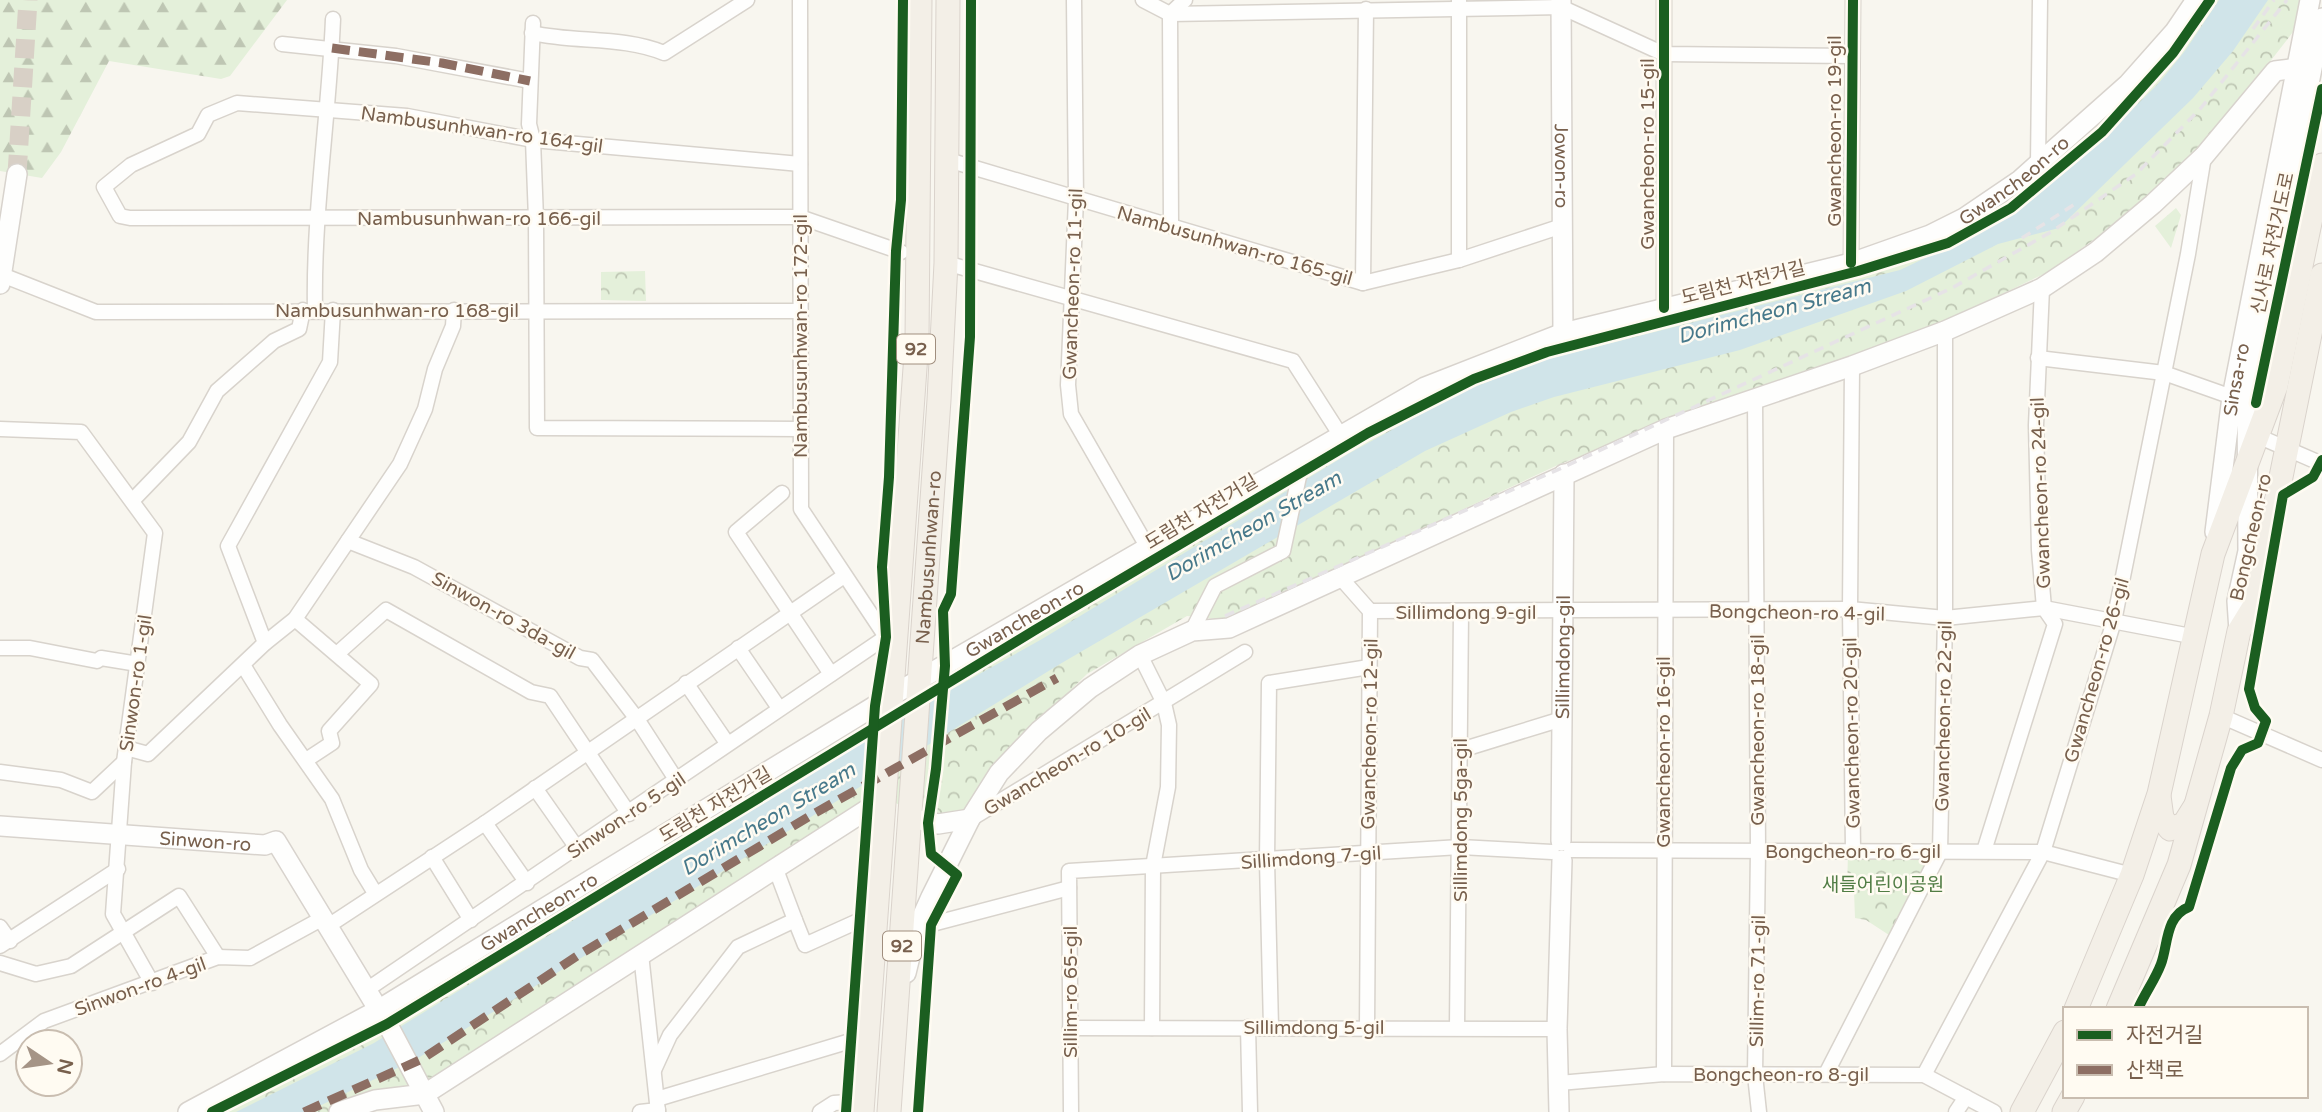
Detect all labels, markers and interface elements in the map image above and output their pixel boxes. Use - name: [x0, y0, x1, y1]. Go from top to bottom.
- street label: Gwancheon-ro 19-gil: [1824, 35, 1846, 227]
- street label: Gwancheon-ro 15-gil: [1637, 58, 1659, 250]
- street label: Nambusunhwan-ro 164-gil: [359, 102, 604, 158]
- street label: Jowon-ro: [1550, 124, 1572, 208]
- street label: Gwancheon-ro: [1955, 132, 2074, 230]
- street label: 신사로 자전거도로: [2247, 170, 2299, 316]
- street label: Gwancheon-ro 11-gil: [1059, 188, 1087, 380]
- street label: Nambusunhwan-ro 165-gil: [1114, 202, 1355, 290]
- street label: Nambusunhwan-ro 166-gil: [357, 208, 601, 230]
- street label: Nambusunhwan-ro 172-gil: [790, 214, 812, 458]
- street label: 도림천 자전거길: [1679, 257, 1808, 309]
- water label: Dorimcheon Stream: [1675, 274, 1874, 349]
- street label: Nambusunhwan-ro 168-gil: [275, 300, 519, 322]
- road number: 92: [897, 334, 935, 363]
- street label: Sinsa-ro: [2220, 341, 2254, 417]
- street label: Gwancheon-ro 24-gil: [2027, 397, 2055, 589]
- water label: Dorimcheon Stream: [1161, 466, 1346, 587]
- street label: Nambusunhwan-ro: [912, 470, 946, 645]
- street label: 도림천 자전거길: [1141, 470, 1262, 554]
- street label: Bongcheon-ro: [2226, 471, 2276, 603]
- street label: Sinwon-ro 3da-gil: [428, 567, 579, 664]
- street label: Gwancheon-ro 26-gil: [2060, 575, 2134, 765]
- street label: Gwancheon-ro: [961, 577, 1088, 663]
- street label: Sillimdong-gil: [1552, 595, 1575, 719]
- street label: Bongcheon-ro 4-gil: [1709, 600, 1885, 626]
- street label: Sillimdong 9-gil: [1395, 602, 1537, 624]
- street label: Sinwon-ro 1-gil: [115, 613, 156, 753]
- street label: Gwancheon-ro 22-gil: [1931, 620, 1957, 812]
- street label: Gwancheon-ro 18-gil: [1747, 634, 1769, 826]
- street label: Gwancheon-ro 20-gil: [1839, 637, 1865, 829]
- street label: Gwancheon-ro 12-gil: [1357, 638, 1383, 830]
- street label: Gwancheon-ro 16-gil: [1653, 656, 1675, 848]
- street label: Gwancheon-ro 10-gil: [980, 703, 1155, 821]
- street label: Sillimdong 5ga-gil: [1450, 738, 1472, 902]
- water label: Dorimcheon Stream: [677, 757, 861, 881]
- street label: 도림천 자전거길: [655, 763, 776, 847]
- street label: Sinwon-ro 5-gil: [563, 768, 690, 864]
- street label: Sinwon-ro: [159, 827, 252, 856]
- street label: Bongcheon-ro 6-gil: [1765, 841, 1941, 863]
- street label: Sillimdong 7-gil: [1240, 842, 1382, 874]
- street label: Gwancheon-ro: [476, 868, 602, 957]
- park label: 새들어린이공원: [1822, 874, 1944, 896]
- street label: Sillim-ro 71-gil: [1746, 915, 1770, 1047]
- street label: Sillim-ro 65-gil: [1060, 926, 1082, 1058]
- road number: 92: [883, 931, 921, 960]
- street label: Sinwon-ro 4-gil: [72, 953, 209, 1021]
- legend: [2063, 1007, 2308, 1098]
- street label: Sillimdong 5-gil: [1243, 1017, 1385, 1039]
- text: 자전거길: [2126, 1023, 2203, 1048]
- north arrow: [14, 1028, 84, 1098]
- text: N: [52, 1057, 77, 1077]
- text: 산책로: [2126, 1058, 2184, 1083]
- street label: Bongcheon-ro 8-gil: [1693, 1064, 1869, 1086]

